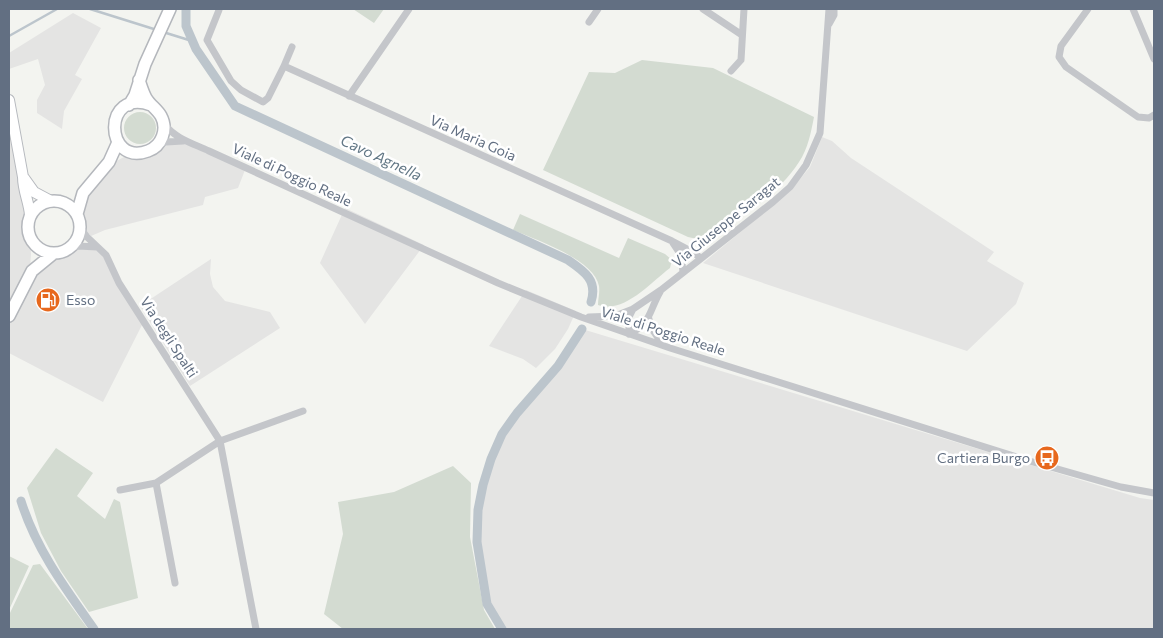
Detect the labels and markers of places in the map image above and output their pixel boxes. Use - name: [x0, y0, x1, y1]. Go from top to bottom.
- fuel station icon: Esso: [35, 287, 61, 313]
- place label: Esso: [66, 291, 95, 308]
- bus stop icon: Cartiera Burgo: [1034, 445, 1060, 471]
- place label: Cartiera Burgo: [937, 449, 1030, 466]

